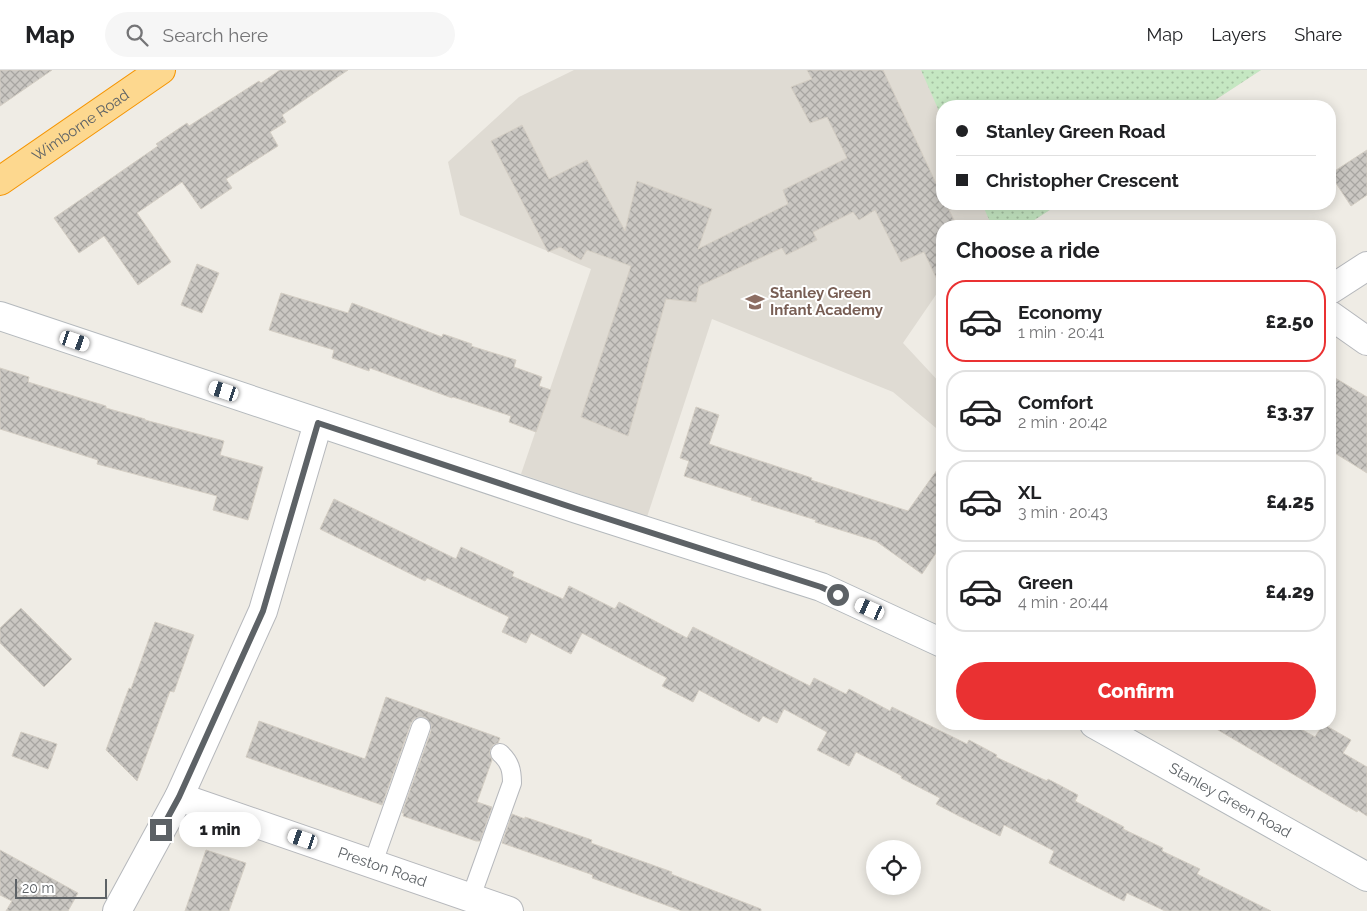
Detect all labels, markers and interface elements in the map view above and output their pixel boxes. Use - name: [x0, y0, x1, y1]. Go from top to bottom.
- search box: [105, 12, 455, 57]
- text: Map: [25, 20, 75, 49]
- icon: search: [123, 21, 151, 49]
- text: Search here: [163, 24, 268, 46]
- text: Map: [1147, 24, 1183, 45]
- text: Layers: [1211, 24, 1266, 45]
- text: Share: [1294, 24, 1342, 45]
- street label: Wimborne Road: [29, 86, 133, 165]
- text: Stanley Green Road: [986, 120, 1165, 142]
- text: Christopher Crescent: [986, 169, 1179, 191]
- text: Choose a ride: [956, 237, 1100, 263]
- place label: Stanley Green Infant Academy: [770, 284, 884, 319]
- school or university icon: Stanley Green Infant Academy: [744, 291, 766, 313]
- icon: car: [958, 299, 1003, 344]
- text: Economy: [1018, 301, 1102, 323]
- text: £2.50: [1265, 310, 1314, 332]
- text: 1 min · 20:41: [1018, 323, 1104, 342]
- car: [58, 329, 91, 353]
- car: [207, 379, 240, 403]
- icon: car: [958, 389, 1003, 434]
- text: Comfort: [1018, 391, 1093, 413]
- text: £3.37: [1266, 400, 1314, 422]
- text: 2 min · 20:42: [1018, 413, 1107, 432]
- icon: car: [958, 479, 1003, 524]
- text: XL: [1018, 481, 1041, 503]
- text: £4.25: [1266, 490, 1314, 512]
- text: 3 min · 20:43: [1018, 503, 1108, 522]
- icon: car: [958, 569, 1003, 614]
- text: Green: [1018, 571, 1073, 593]
- text: £4.29: [1266, 580, 1314, 602]
- route start: [827, 584, 849, 606]
- text: 4 min · 20:44: [1018, 593, 1108, 612]
- car: [853, 596, 886, 622]
- button: Confirm: [956, 662, 1316, 720]
- street label: Stanley Green Road: [1166, 759, 1294, 842]
- callout: 1 min: [178, 812, 261, 848]
- route end: [150, 819, 172, 841]
- text: 1 min: [199, 820, 241, 839]
- car: [286, 827, 319, 851]
- map controls: [866, 840, 921, 895]
- button: locate: [866, 840, 921, 895]
- street label: Preston Road: [335, 844, 429, 891]
- scale bar: [15, 876, 108, 899]
- text: 20 m: [22, 880, 54, 896]

